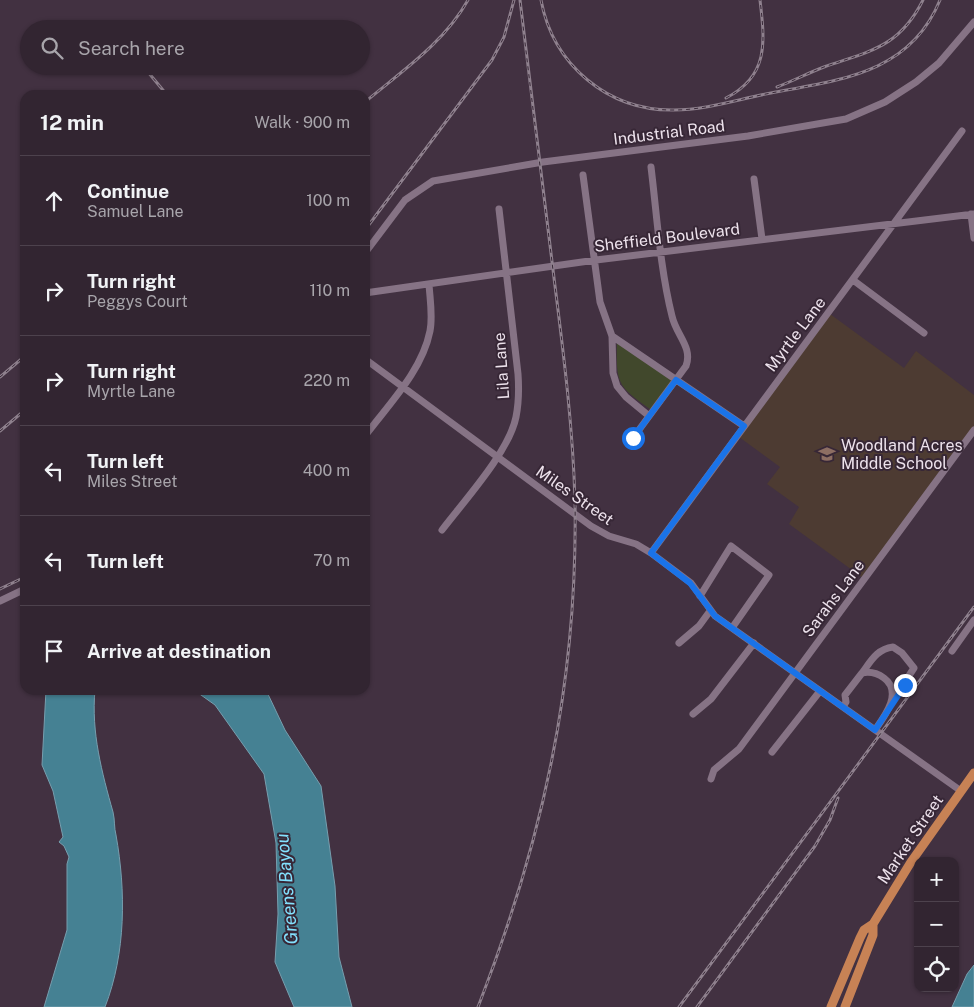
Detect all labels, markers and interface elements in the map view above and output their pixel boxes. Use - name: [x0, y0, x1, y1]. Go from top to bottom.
- search box: [20, 20, 370, 75]
- icon: search: [38, 34, 66, 62]
- text: Search here: [78, 37, 185, 59]
- text: 12 min: [40, 110, 104, 135]
- text: Walk · 900 m: [254, 113, 350, 132]
- street label: Industrial Road: [612, 116, 726, 149]
- text: Continue: [87, 180, 169, 202]
- icon: ahead: [40, 187, 68, 215]
- text: 100 m: [306, 191, 350, 210]
- text: Samuel Lane: [87, 202, 184, 221]
- street label: Sheffield Boulevard: [593, 219, 741, 256]
- text: Turn right: [87, 270, 176, 292]
- icon: right: [40, 277, 68, 305]
- text: 110 m: [309, 281, 350, 300]
- text: Peggys Court: [87, 292, 188, 311]
- street label: Myrtle Lane: [761, 293, 830, 375]
- street label: Lila Lane: [490, 332, 513, 400]
- text: Turn right: [87, 360, 176, 382]
- icon: right: [40, 367, 68, 395]
- text: 220 m: [303, 371, 350, 390]
- text: Myrtle Lane: [87, 382, 175, 401]
- route start: [622, 427, 645, 450]
- place label: Woodland Acres Middle School: [841, 436, 963, 473]
- school or university icon: Woodland Acres Middle School: [817, 444, 837, 464]
- text: Turn left: [87, 450, 164, 472]
- icon: left: [40, 457, 68, 485]
- text: 400 m: [303, 461, 350, 480]
- street label: Miles Street: [532, 462, 617, 529]
- text: Miles Street: [87, 472, 177, 491]
- icon: left: [40, 547, 68, 575]
- text: Turn left: [87, 550, 164, 572]
- text: 70 m: [313, 551, 350, 570]
- street label: Sarahs Lane: [798, 556, 869, 641]
- icon: arrive: [40, 637, 68, 665]
- text: Arrive at destination: [87, 640, 271, 662]
- route end: [894, 674, 917, 697]
- street label: Market Street: [874, 791, 947, 887]
- water label: Greens Bayou: [271, 832, 302, 946]
- map controls: [914, 857, 959, 992]
- button: +: [914, 857, 959, 902]
- button: −: [914, 902, 959, 947]
- button: locate: [914, 947, 959, 992]

